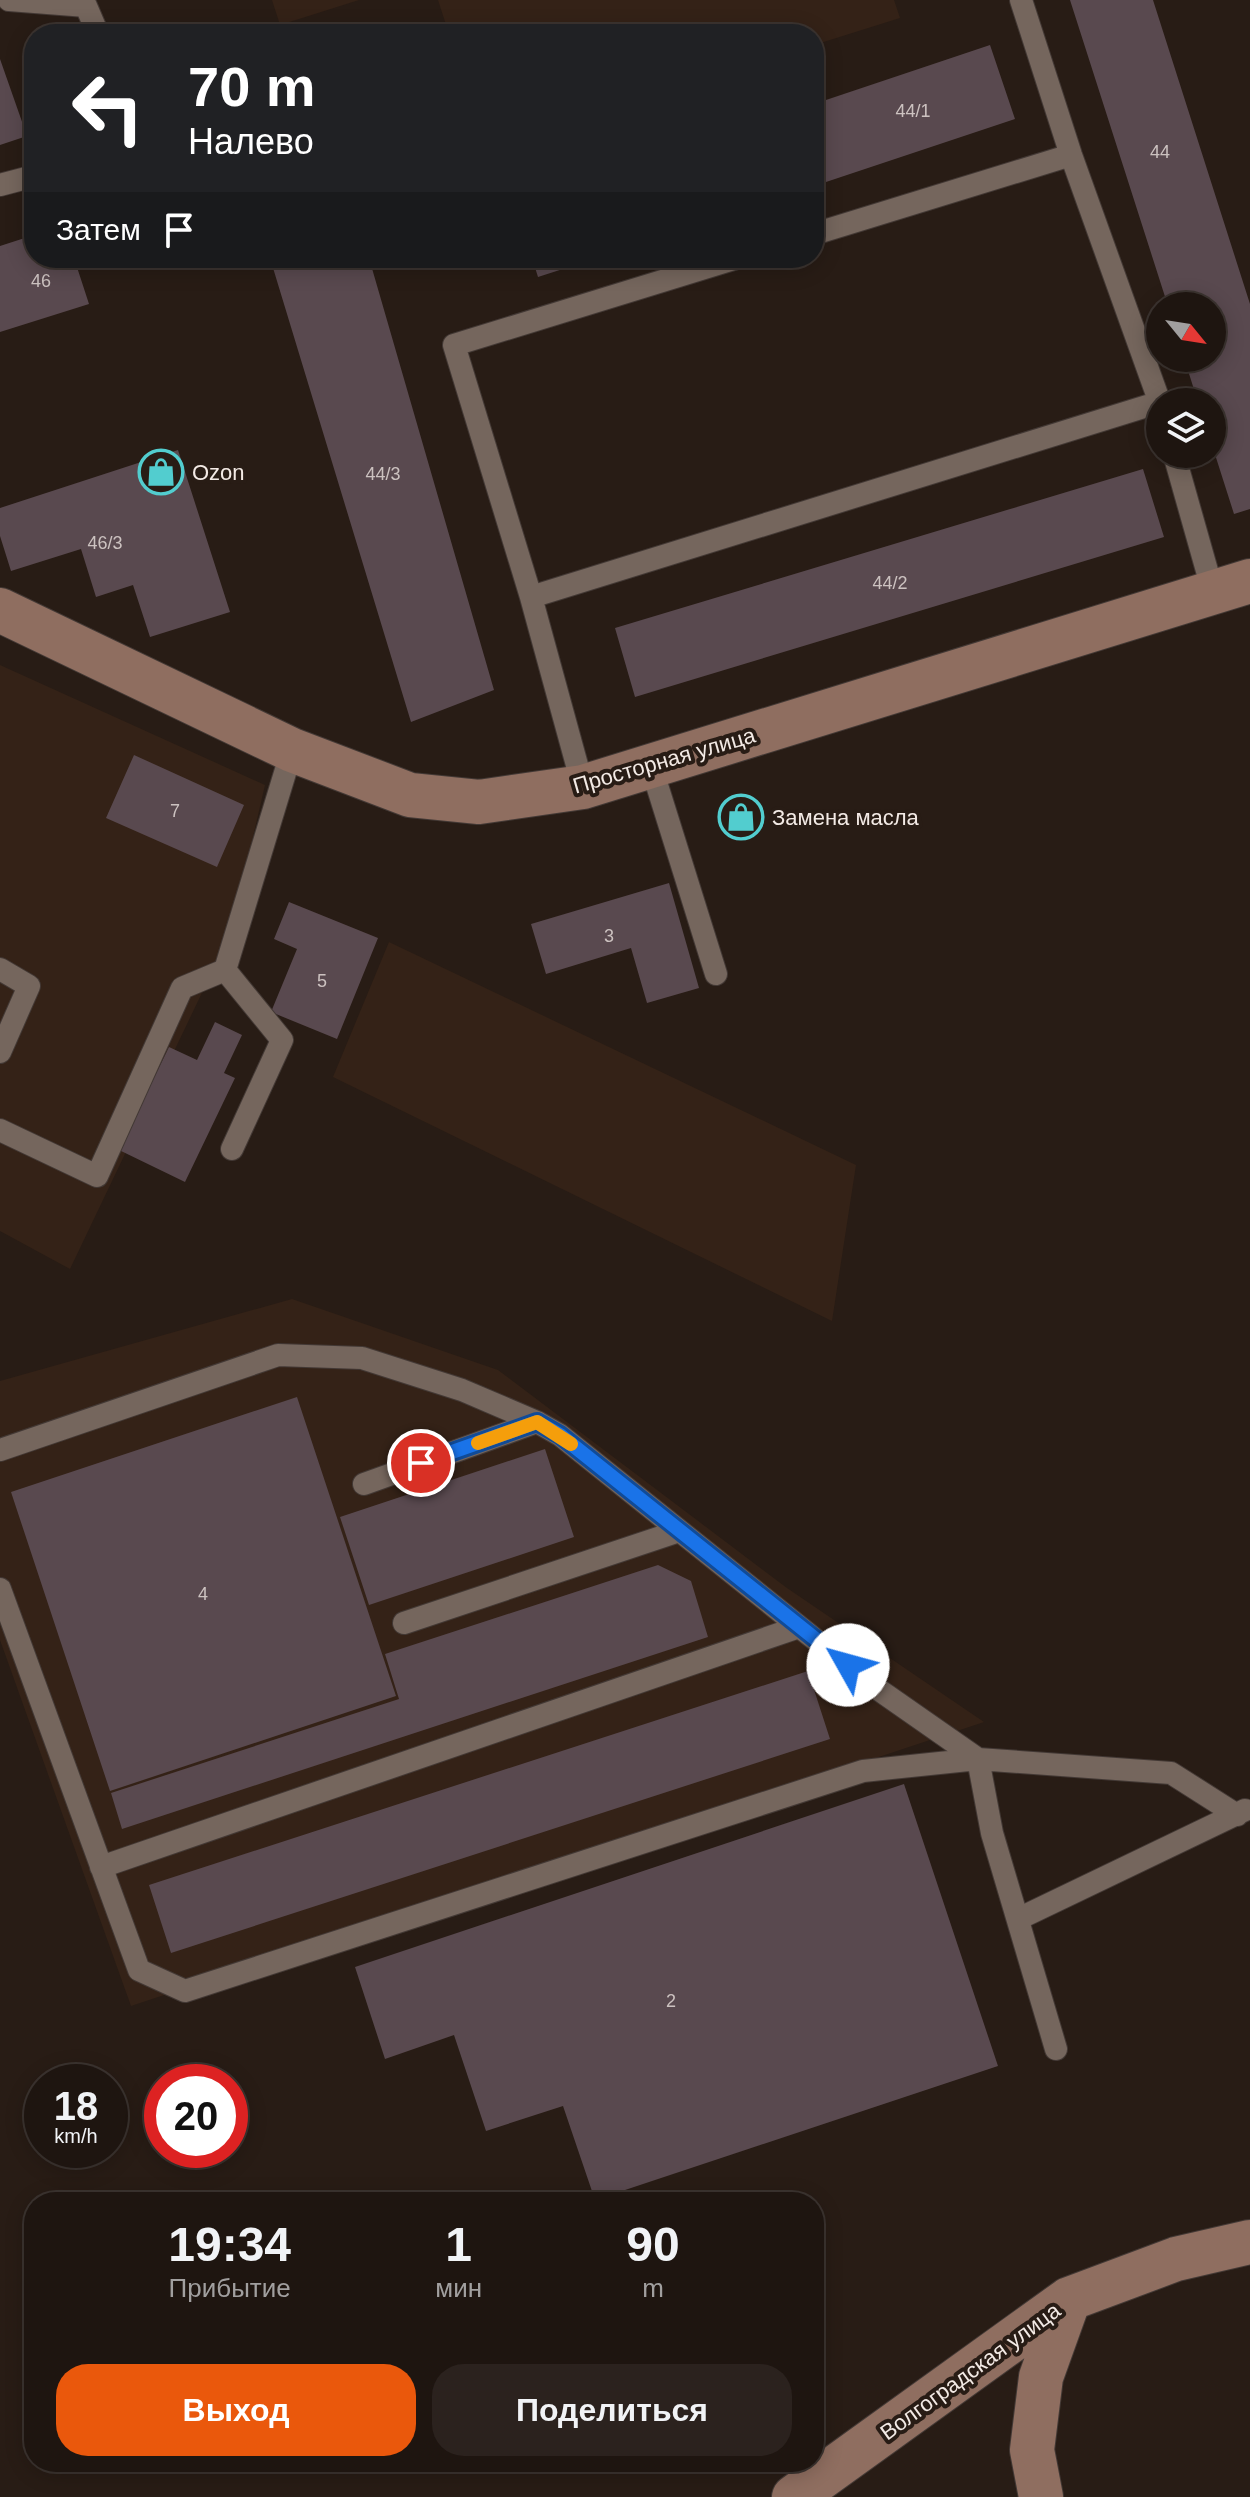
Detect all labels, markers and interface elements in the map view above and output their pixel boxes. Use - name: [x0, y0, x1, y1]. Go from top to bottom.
- text: 70 m: [188, 55, 316, 118]
- icon: left: [56, 56, 160, 160]
- house number: 44/1: [895, 101, 931, 121]
- text: Налево: [188, 121, 314, 162]
- house number: 44: [1150, 142, 1170, 162]
- icon: arrive: [157, 208, 201, 252]
- text: Затем: [56, 213, 141, 246]
- house number: 46: [31, 271, 51, 291]
- north arrow: [1146, 292, 1226, 372]
- map controls: [1146, 292, 1226, 468]
- button: layers: [1146, 388, 1226, 468]
- shop icon: Ozon: [137, 448, 185, 496]
- place label: Ozon: [192, 460, 245, 485]
- house number: 44/3: [365, 464, 401, 484]
- house number: 46/3: [87, 533, 123, 553]
- house number: 44/2: [872, 573, 908, 593]
- street label: Просторная улица: [570, 722, 759, 798]
- shop icon: Замена масла: [717, 793, 765, 841]
- house number: 7: [170, 801, 180, 821]
- place label: Замена масла: [772, 805, 920, 830]
- house number: 3: [604, 926, 614, 946]
- house number: 5: [317, 971, 327, 991]
- pin: [387, 1429, 455, 1497]
- icon: arrive: [399, 1441, 443, 1485]
- house number: 4: [198, 1584, 208, 1604]
- position arrow: [806, 1623, 890, 1707]
- house number: 2: [666, 1991, 676, 2011]
- speed limit sign: 20: [144, 2064, 248, 2168]
- text: 18: [54, 2084, 98, 2128]
- text: km/h: [54, 2125, 98, 2147]
- text: 19:34: [168, 2218, 291, 2271]
- text: 1: [445, 2218, 472, 2271]
- text: 90: [626, 2218, 680, 2271]
- text: Прибытие: [169, 2273, 291, 2303]
- text: мин: [435, 2273, 482, 2303]
- text: m: [642, 2273, 664, 2303]
- street label: Волгоградская улица: [875, 2297, 1066, 2445]
- button: Выход: [56, 2364, 416, 2456]
- button: Поделиться: [432, 2364, 792, 2456]

